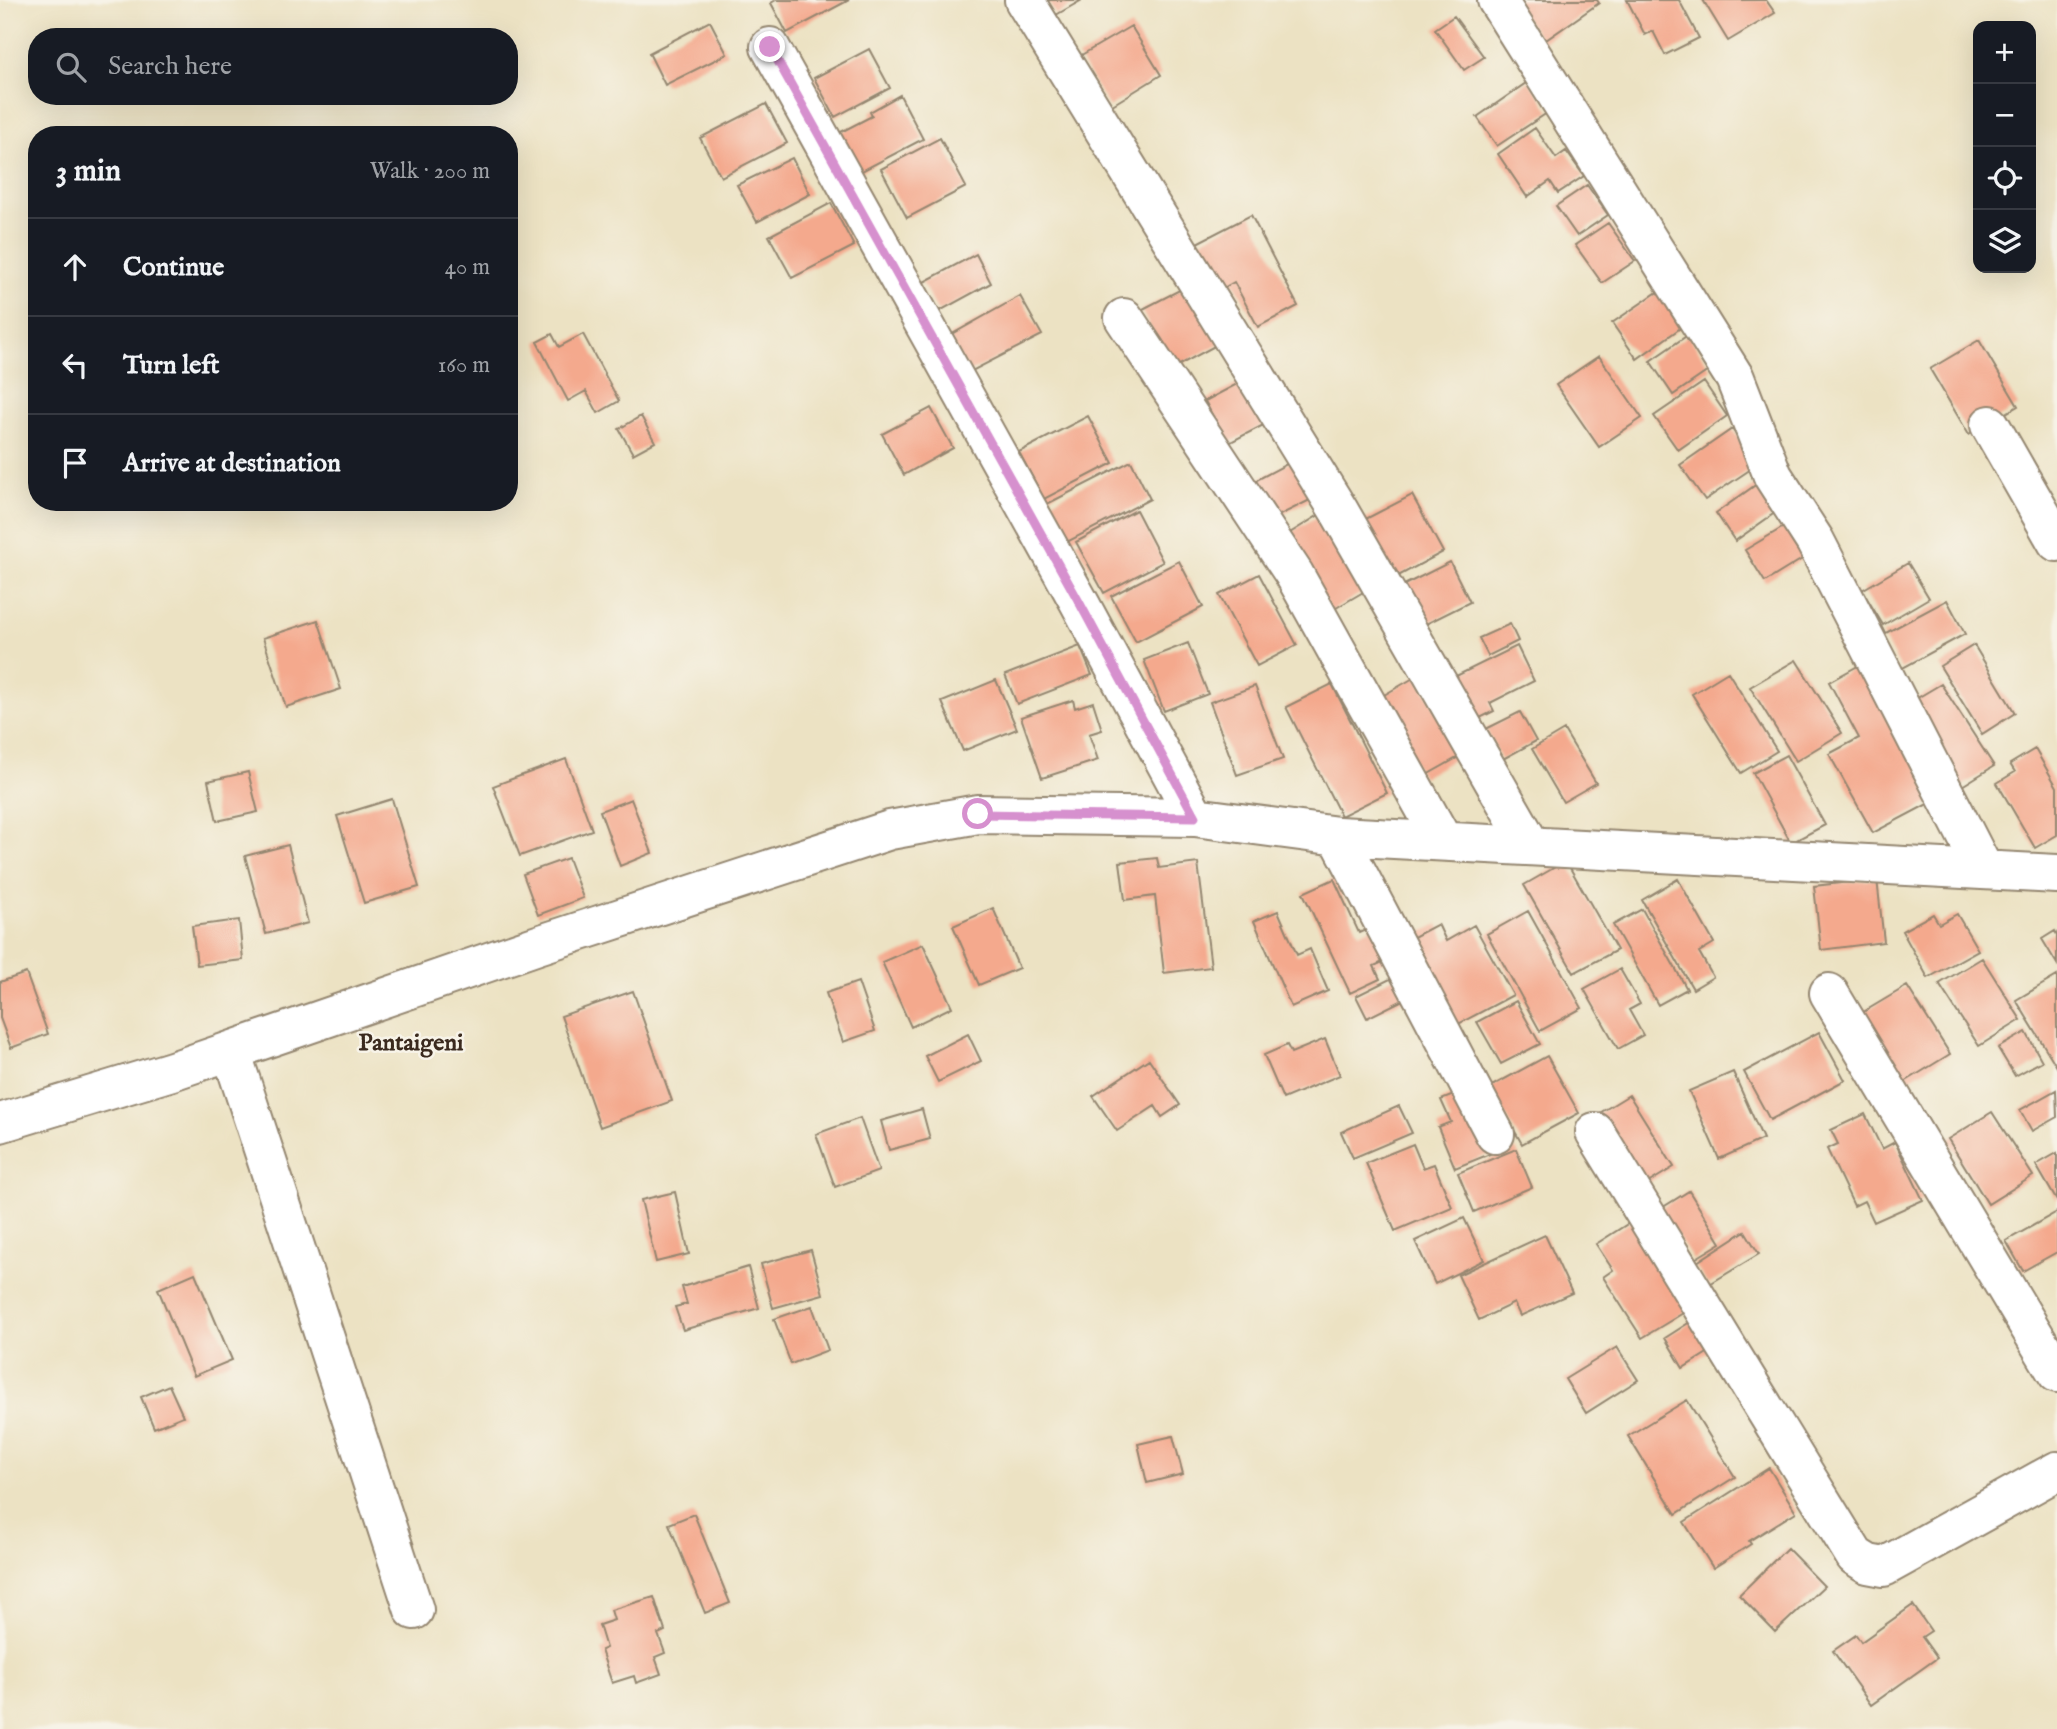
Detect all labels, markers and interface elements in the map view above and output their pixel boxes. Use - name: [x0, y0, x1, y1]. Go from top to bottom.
- map controls: [1973, 21, 2036, 273]
- button: +: [1973, 21, 2036, 84]
- search box: [28, 28, 518, 105]
- route end: [754, 31, 785, 62]
- icon: search: [52, 48, 90, 86]
- text: Search here: [108, 50, 232, 83]
- button: −: [1973, 84, 2036, 147]
- button: locate: [1973, 147, 2036, 210]
- text: 3 min: [56, 153, 121, 191]
- text: Walk · 200 m: [370, 157, 490, 186]
- button: layers: [1973, 210, 2036, 273]
- icon: ahead: [56, 248, 94, 286]
- text: Continue: [123, 251, 224, 284]
- text: 40 m: [445, 253, 490, 282]
- icon: left: [56, 346, 94, 384]
- text: Turn left: [123, 349, 220, 382]
- text: 160 m: [438, 351, 490, 380]
- icon: arrive: [56, 444, 94, 482]
- text: Arrive at destination: [123, 447, 341, 480]
- route start: [962, 798, 993, 829]
- district label: Pantaigeni: [358, 1028, 464, 1059]

